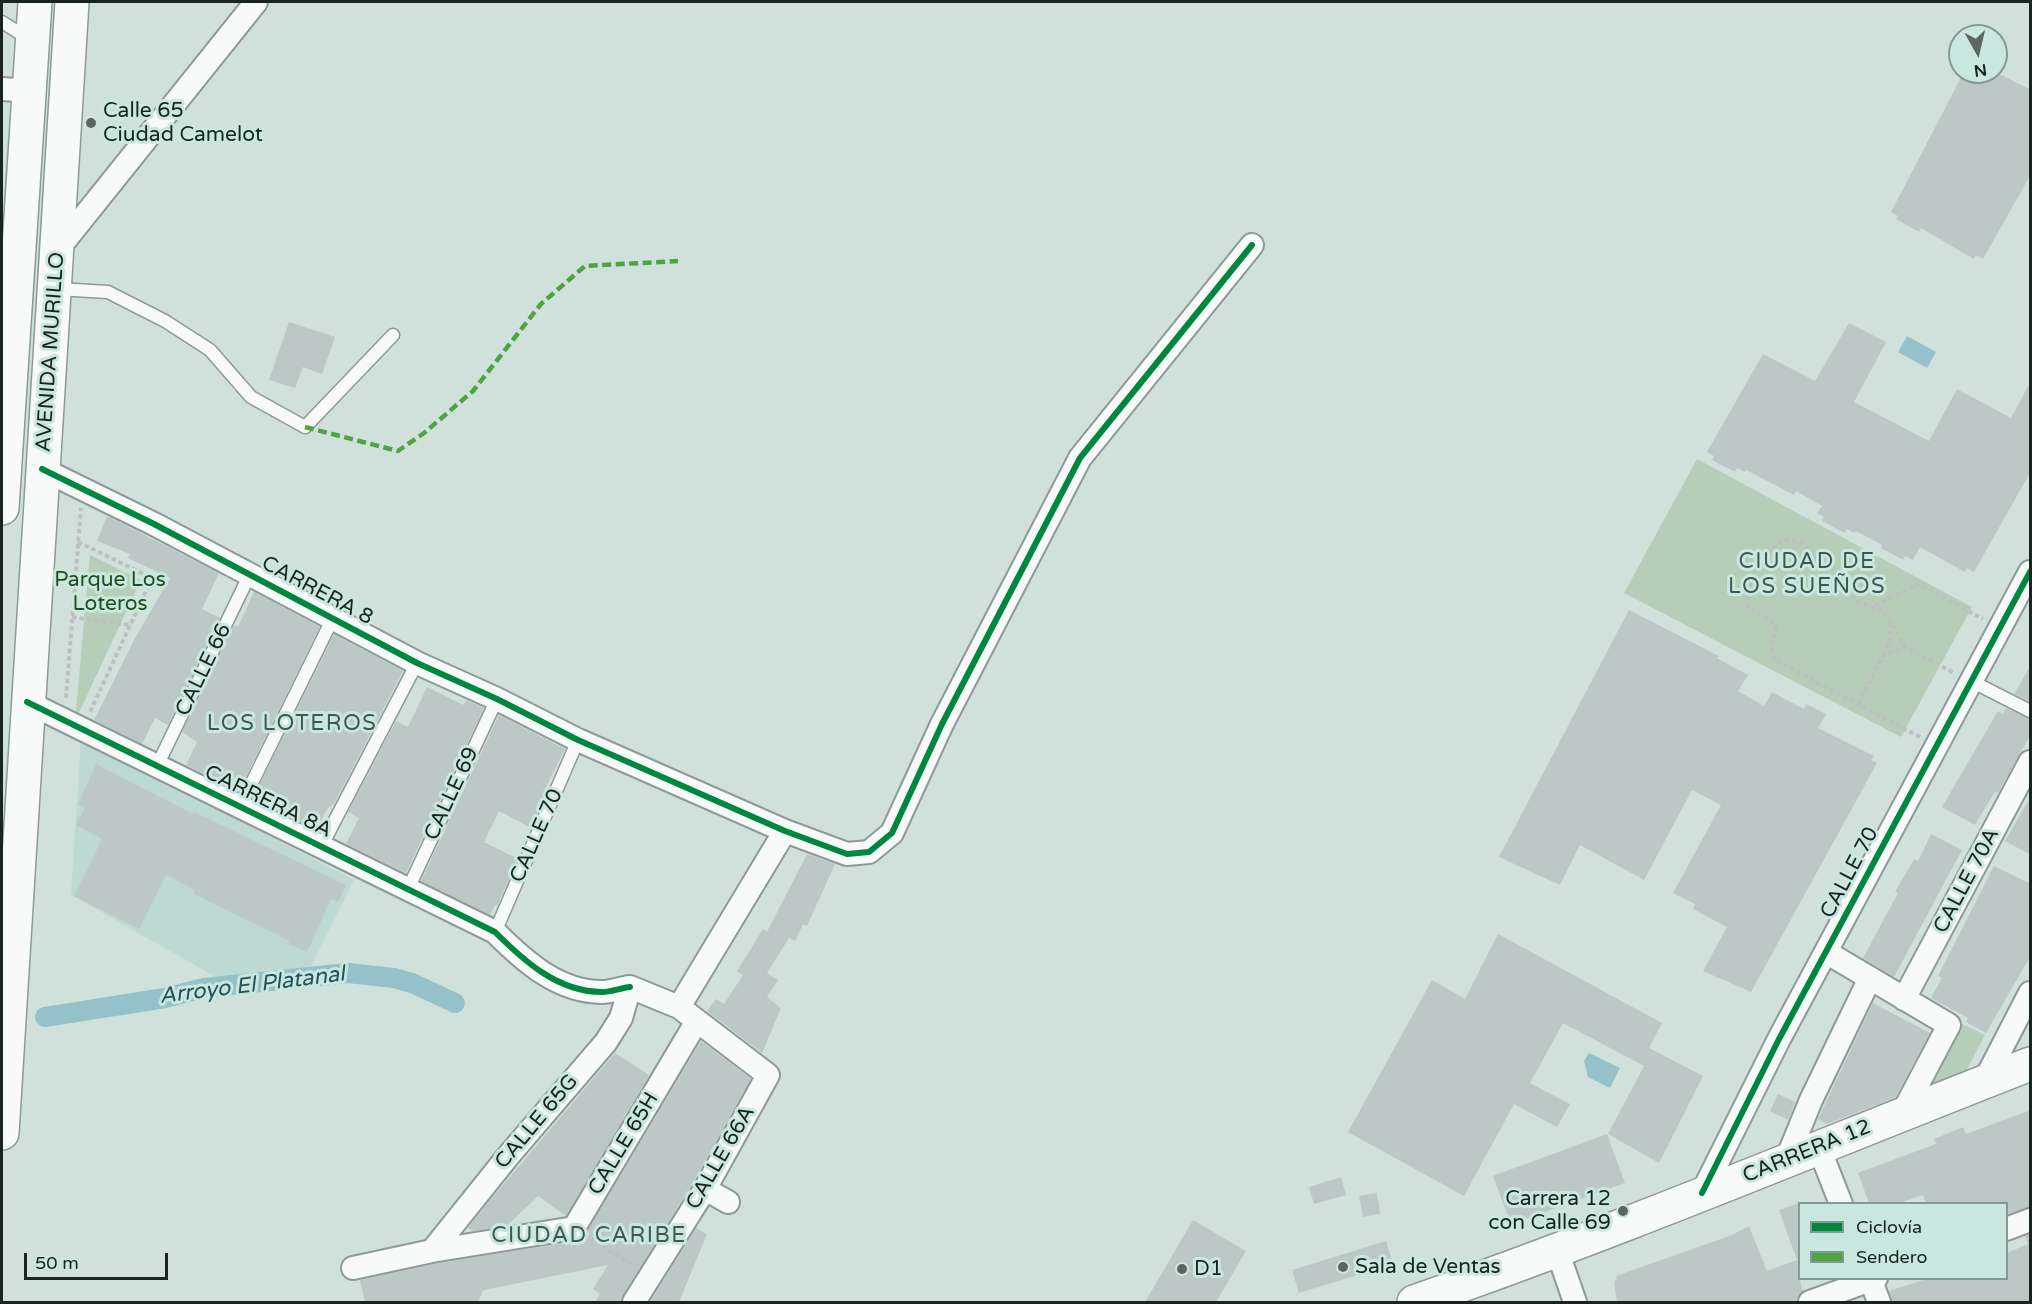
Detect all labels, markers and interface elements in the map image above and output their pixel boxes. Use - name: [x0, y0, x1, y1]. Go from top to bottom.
- north arrow: [1948, 24, 2008, 84]
- text: N: [1972, 59, 1988, 81]
- place label: Calle 65 Ciudad Camelot: [103, 98, 263, 148]
- marker: Calle 65 Ciudad Camelot: [84, 116, 98, 130]
- street label: AVENIDA MURILLO: [31, 251, 71, 453]
- district label: CIUDAD DE LOS SUEÑOS: [1728, 549, 1886, 600]
- street label: CARRERA 8: [257, 551, 377, 631]
- park label: Parque Los Loteros: [54, 567, 166, 617]
- street label: CALLE 66: [171, 620, 237, 720]
- district label: LOS LOTEROS: [207, 711, 377, 737]
- street label: CALLE 69: [420, 744, 484, 844]
- street label: CARRERA 8A: [200, 760, 336, 844]
- street label: CALLE 70: [505, 785, 569, 887]
- street label: CALLE 70: [1815, 823, 1885, 923]
- street label: CALLE 70A: [1929, 824, 2005, 938]
- water label: Arroyo El Platanal: [158, 962, 346, 1010]
- street label: CALLE 65G: [490, 1070, 584, 1174]
- street label: CALLE 65H: [583, 1088, 665, 1200]
- street label: CALLE 66A: [681, 1102, 761, 1214]
- street label: CARRERA 12: [1739, 1115, 1875, 1189]
- place label: Carrera 12 con Calle 69: [1488, 1186, 1611, 1236]
- legend: [1798, 1202, 2008, 1280]
- marker: Carrera 12 con Calle 69: [1616, 1204, 1630, 1218]
- text: Ciclovía: [1856, 1216, 1922, 1238]
- district label: CIUDAD CARIBE: [491, 1223, 687, 1249]
- scale bar: [27, 1241, 171, 1279]
- text: Sendero: [1856, 1246, 1927, 1268]
- text: 50 m: [35, 1252, 79, 1274]
- place label: Sala de Ventas: [1355, 1254, 1501, 1280]
- place label: D1: [1194, 1256, 1223, 1282]
- marker: Sala de Ventas: [1336, 1260, 1350, 1274]
- marker: D1: [1175, 1262, 1189, 1276]

